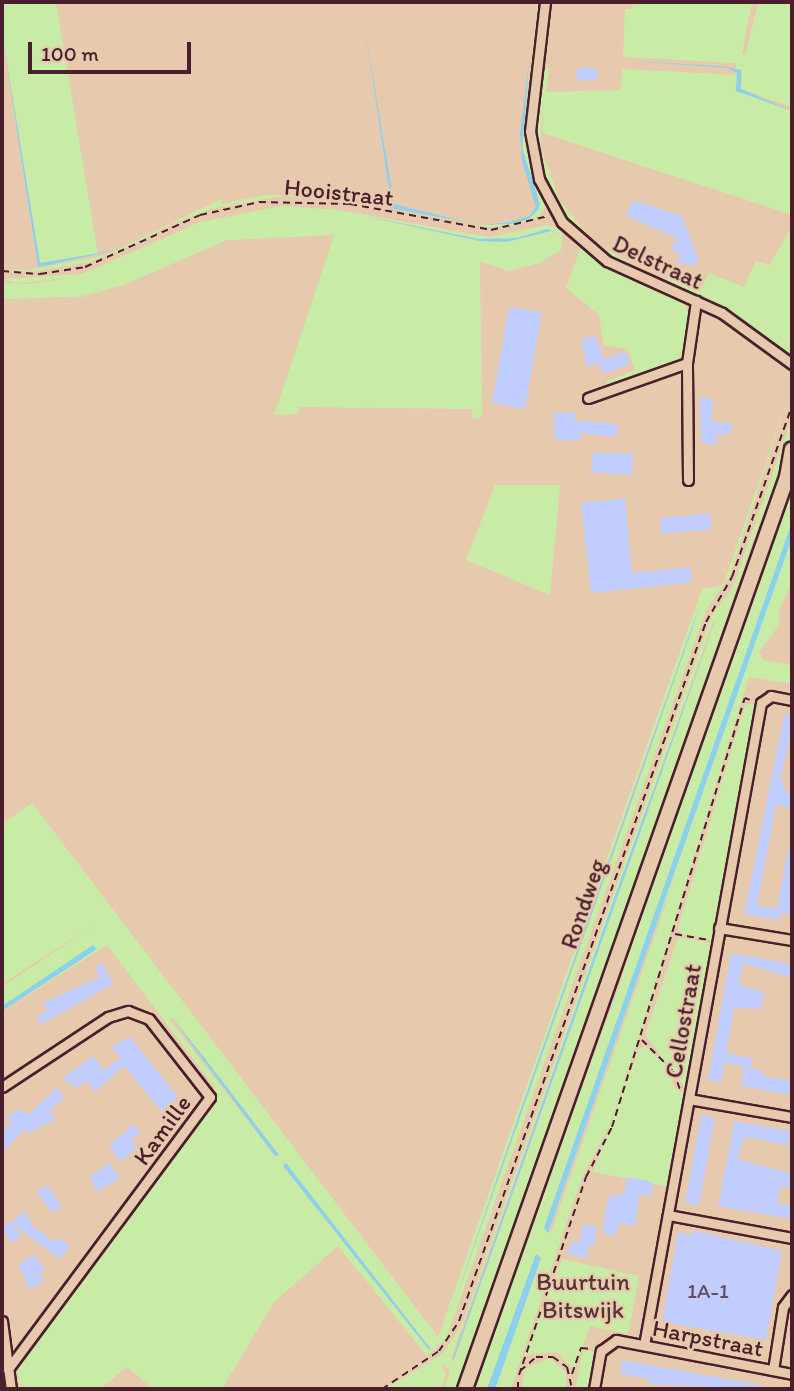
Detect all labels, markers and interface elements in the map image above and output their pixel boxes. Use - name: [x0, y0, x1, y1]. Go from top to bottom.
- scale bar: [32, 28, 194, 72]
- text: 100 m: [41, 41, 99, 66]
- street label: Hooistraat: [283, 172, 395, 212]
- street label: Delstraat: [608, 229, 708, 295]
- street label: Rondweg: [554, 855, 612, 953]
- street label: Cellostraat: [659, 962, 707, 1080]
- street label: Kamille: [127, 1089, 197, 1171]
- park label: Buurtuin Bitswijk: [536, 1268, 630, 1324]
- house number: 1A-1: [687, 1278, 729, 1304]
- street label: Harpstraat: [650, 1313, 766, 1363]

